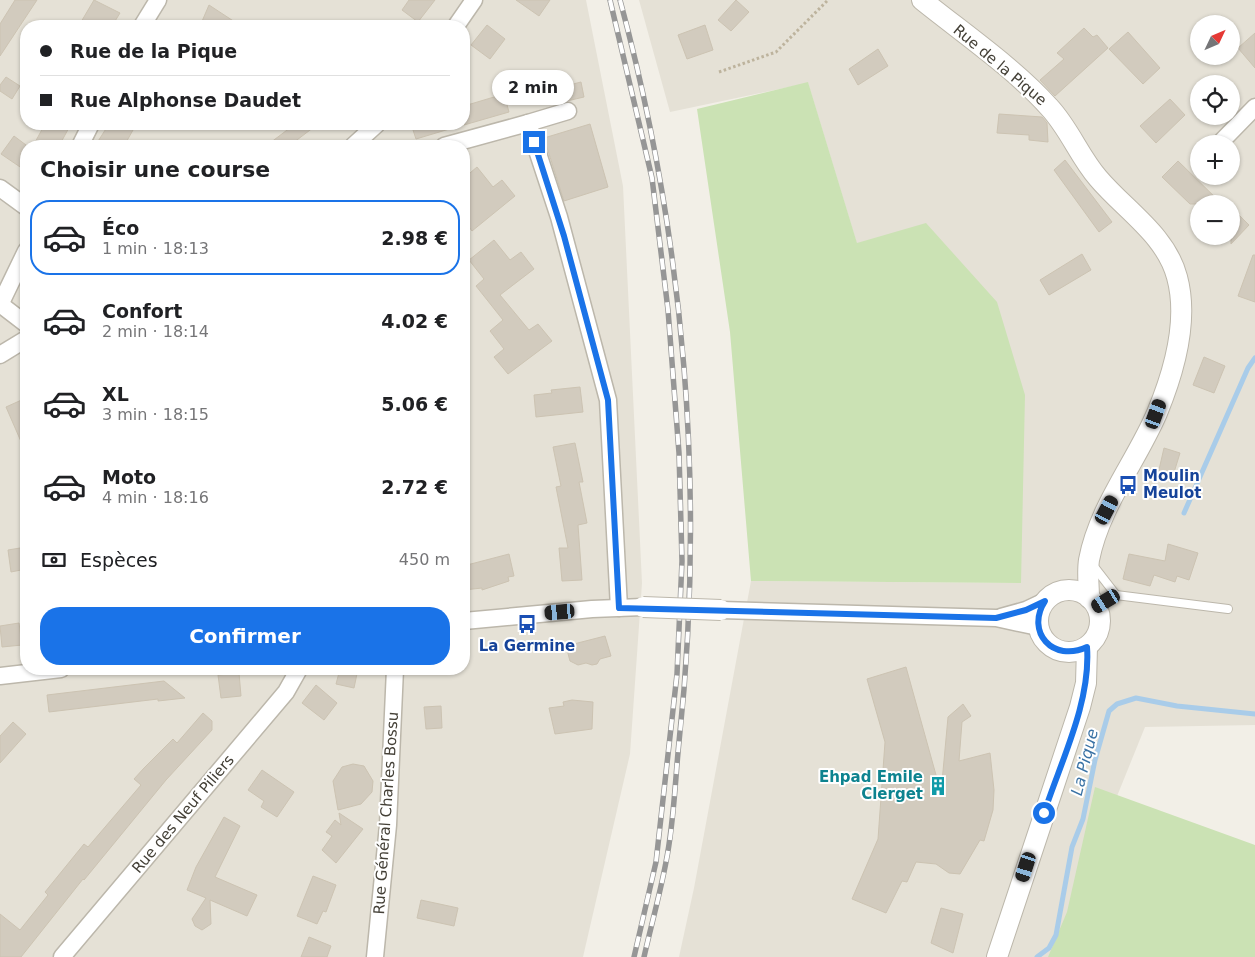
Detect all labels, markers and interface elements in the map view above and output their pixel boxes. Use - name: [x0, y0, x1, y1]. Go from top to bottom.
- north arrow: [1190, 15, 1240, 65]
- map controls: [1190, 15, 1240, 245]
- street label: Rue de la Pique: [950, 21, 1050, 109]
- text: Rue de la Pique: [70, 40, 237, 62]
- callout: 2 min: [493, 70, 575, 104]
- button: locate: [1190, 75, 1240, 125]
- text: 2 min: [508, 78, 558, 97]
- text: Rue Alphonse Daudet: [70, 89, 301, 111]
- route end: [523, 131, 545, 153]
- button: +: [1190, 135, 1240, 185]
- text: Choisir une course: [40, 157, 270, 182]
- button: −: [1190, 195, 1240, 245]
- icon: car: [42, 215, 87, 260]
- text: Éco: [102, 217, 139, 239]
- text: 2.98 €: [381, 227, 448, 249]
- text: 1 min · 18:13: [102, 239, 209, 258]
- icon: car: [42, 298, 87, 343]
- text: Confort: [102, 300, 182, 322]
- text: 4.02 €: [381, 310, 448, 332]
- text: 2 min · 18:14: [102, 322, 209, 341]
- icon: car: [42, 381, 87, 426]
- text: XL: [102, 383, 129, 405]
- text: 5.06 €: [381, 393, 448, 415]
- car: [1143, 397, 1168, 431]
- text: 3 min · 18:15: [102, 405, 209, 424]
- icon: car: [42, 464, 87, 509]
- text: Moto: [102, 466, 156, 488]
- place label: Moulin Meulot: [1143, 467, 1201, 502]
- bus stop icon: Moulin Meulot: [1117, 474, 1139, 496]
- text: 2.72 €: [381, 476, 448, 498]
- text: 4 min · 18:16: [102, 488, 209, 507]
- car: [1093, 493, 1120, 527]
- icon: cash: [40, 546, 68, 574]
- text: Espèces: [80, 549, 158, 571]
- text: 450 m: [399, 550, 450, 569]
- car: [1089, 587, 1122, 615]
- car: [544, 603, 575, 621]
- button: Confirmer: [40, 607, 450, 665]
- bus stop icon: La Germine: [516, 613, 538, 635]
- place label: La Germine: [479, 637, 575, 655]
- street label: Rue Général Charles Bossu: [370, 711, 402, 915]
- water label: La Pique: [1067, 727, 1102, 797]
- street label: Rue des Neuf Piliers: [128, 751, 238, 877]
- place label: Ehpad Emile Clerget: [819, 768, 923, 803]
- building icon: Ehpad Emile Clerget: [927, 775, 949, 797]
- route start: [1033, 802, 1055, 824]
- car: [1014, 850, 1037, 884]

